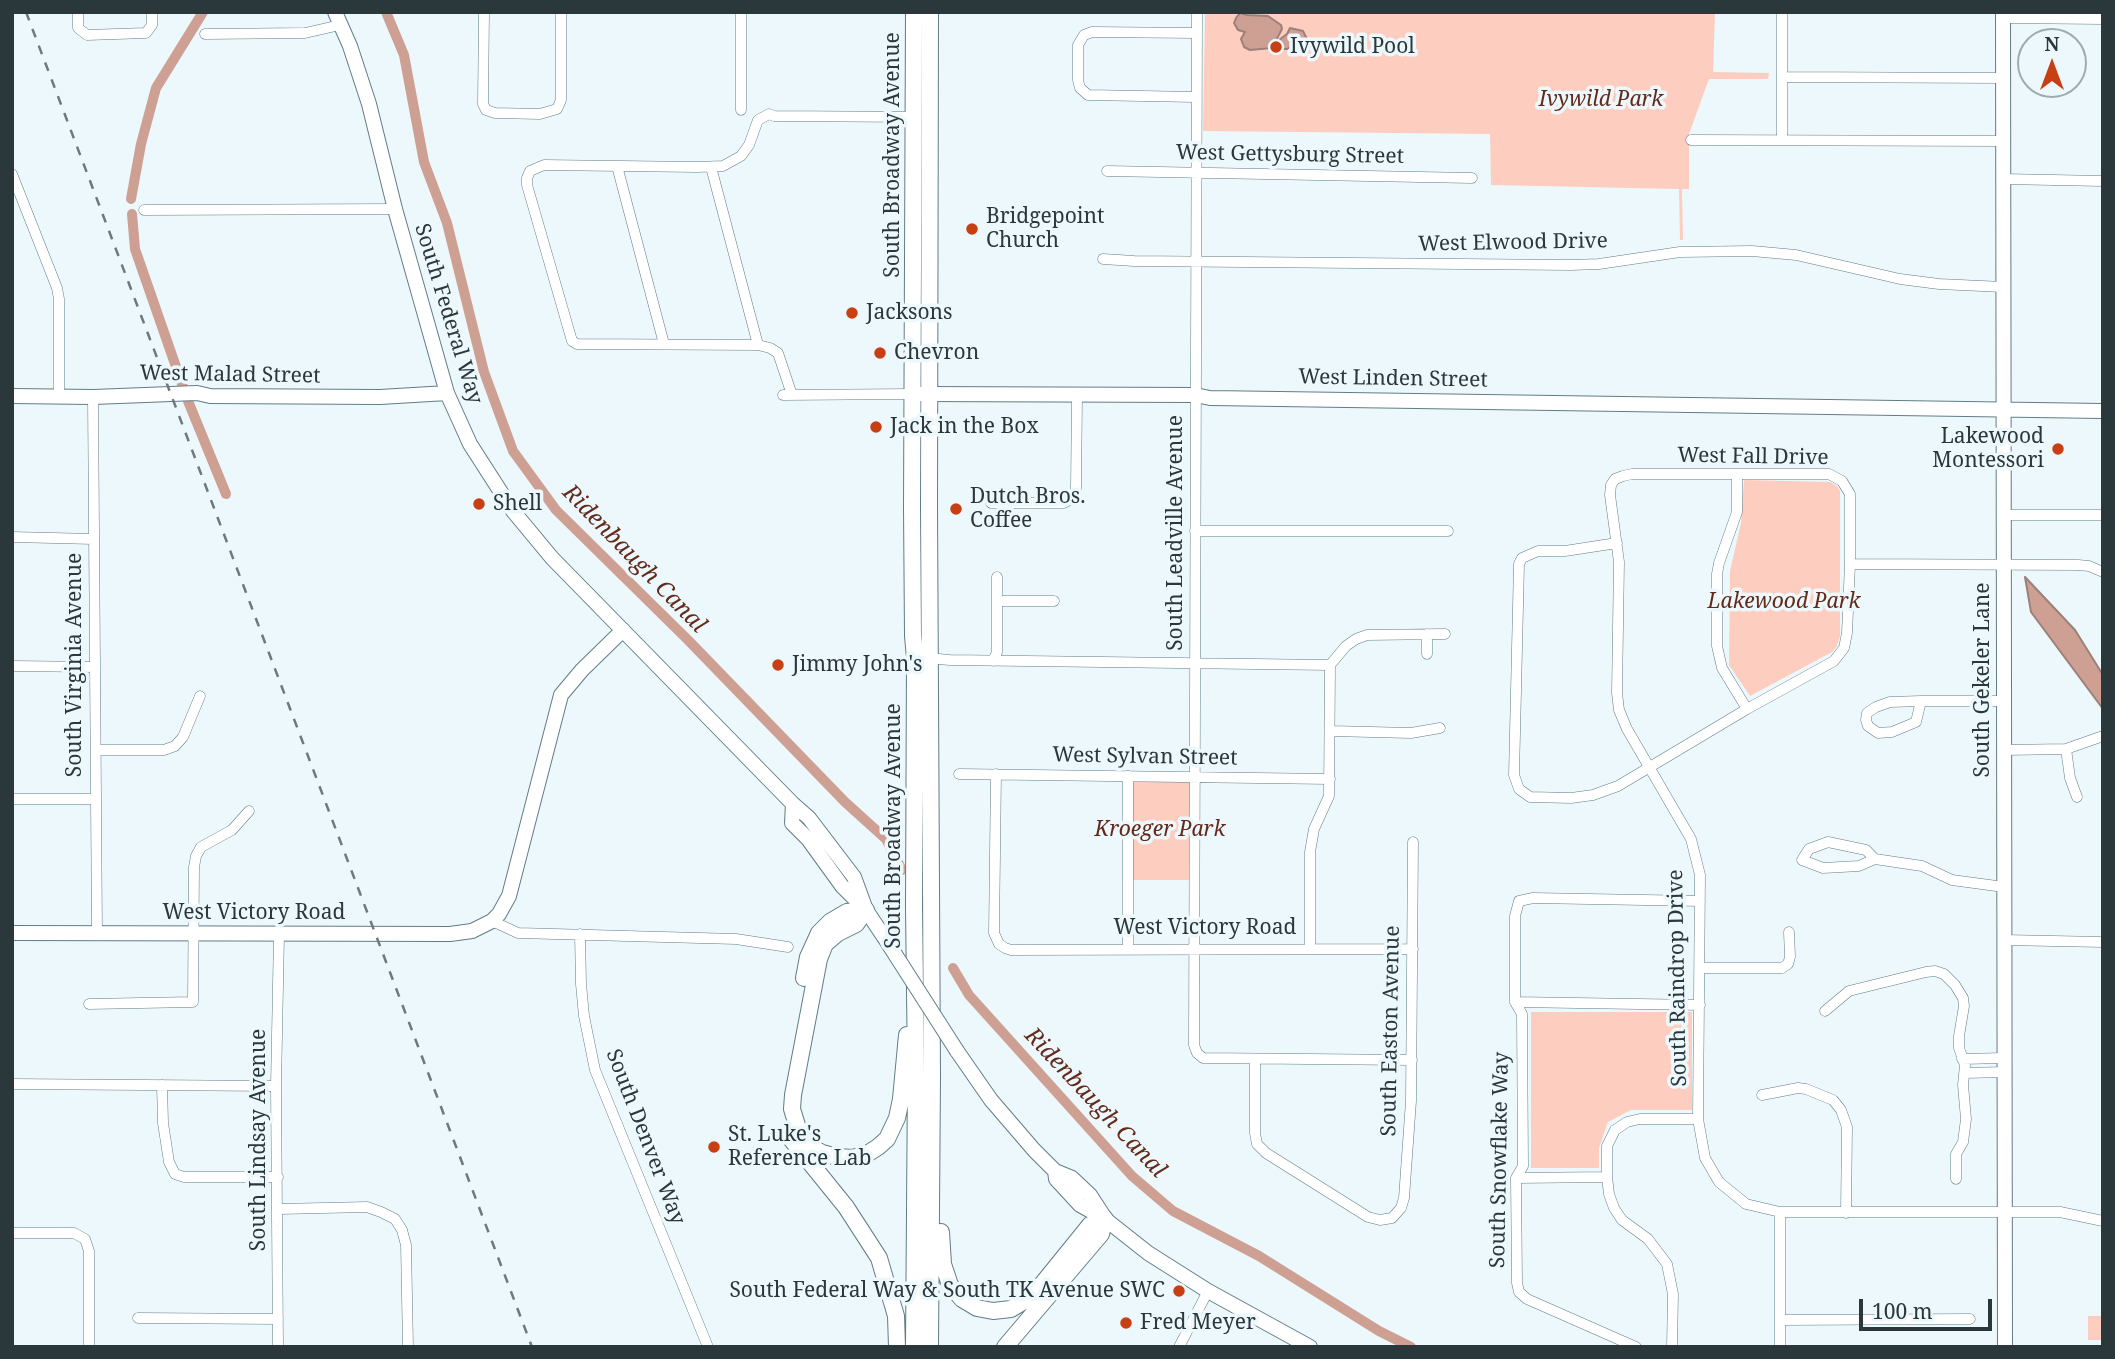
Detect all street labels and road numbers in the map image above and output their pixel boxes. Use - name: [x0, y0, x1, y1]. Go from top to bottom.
- street label: South Broadway Avenue: [880, 32, 906, 278]
- street label: West Gettysburg Street: [1176, 140, 1404, 170]
- street label: South Federal Way: [409, 221, 487, 407]
- street label: West Elwood Drive: [1418, 229, 1608, 257]
- street label: West Malad Street: [139, 361, 321, 389]
- street label: West Linden Street: [1298, 365, 1488, 393]
- street label: South Leadville Avenue: [1163, 415, 1189, 651]
- street label: West Fall Drive: [1677, 443, 1829, 471]
- street label: South Virginia Avenue: [62, 553, 88, 777]
- street label: South Gekeler Lane: [1970, 582, 1996, 778]
- street label: South Broadway Avenue: [881, 703, 907, 949]
- street label: West Sylvan Street: [1052, 743, 1238, 771]
- street label: South Raindrop Drive: [1664, 869, 1692, 1087]
- street label: West Victory Road: [163, 900, 345, 926]
- street label: West Victory Road: [1114, 915, 1296, 941]
- street label: South Easton Avenue: [1377, 925, 1405, 1137]
- street label: South Lindsay Avenue: [246, 1029, 272, 1251]
- street label: South Denver Way: [600, 1046, 690, 1228]
- street label: South Snowflake Way: [1486, 1052, 1514, 1268]

